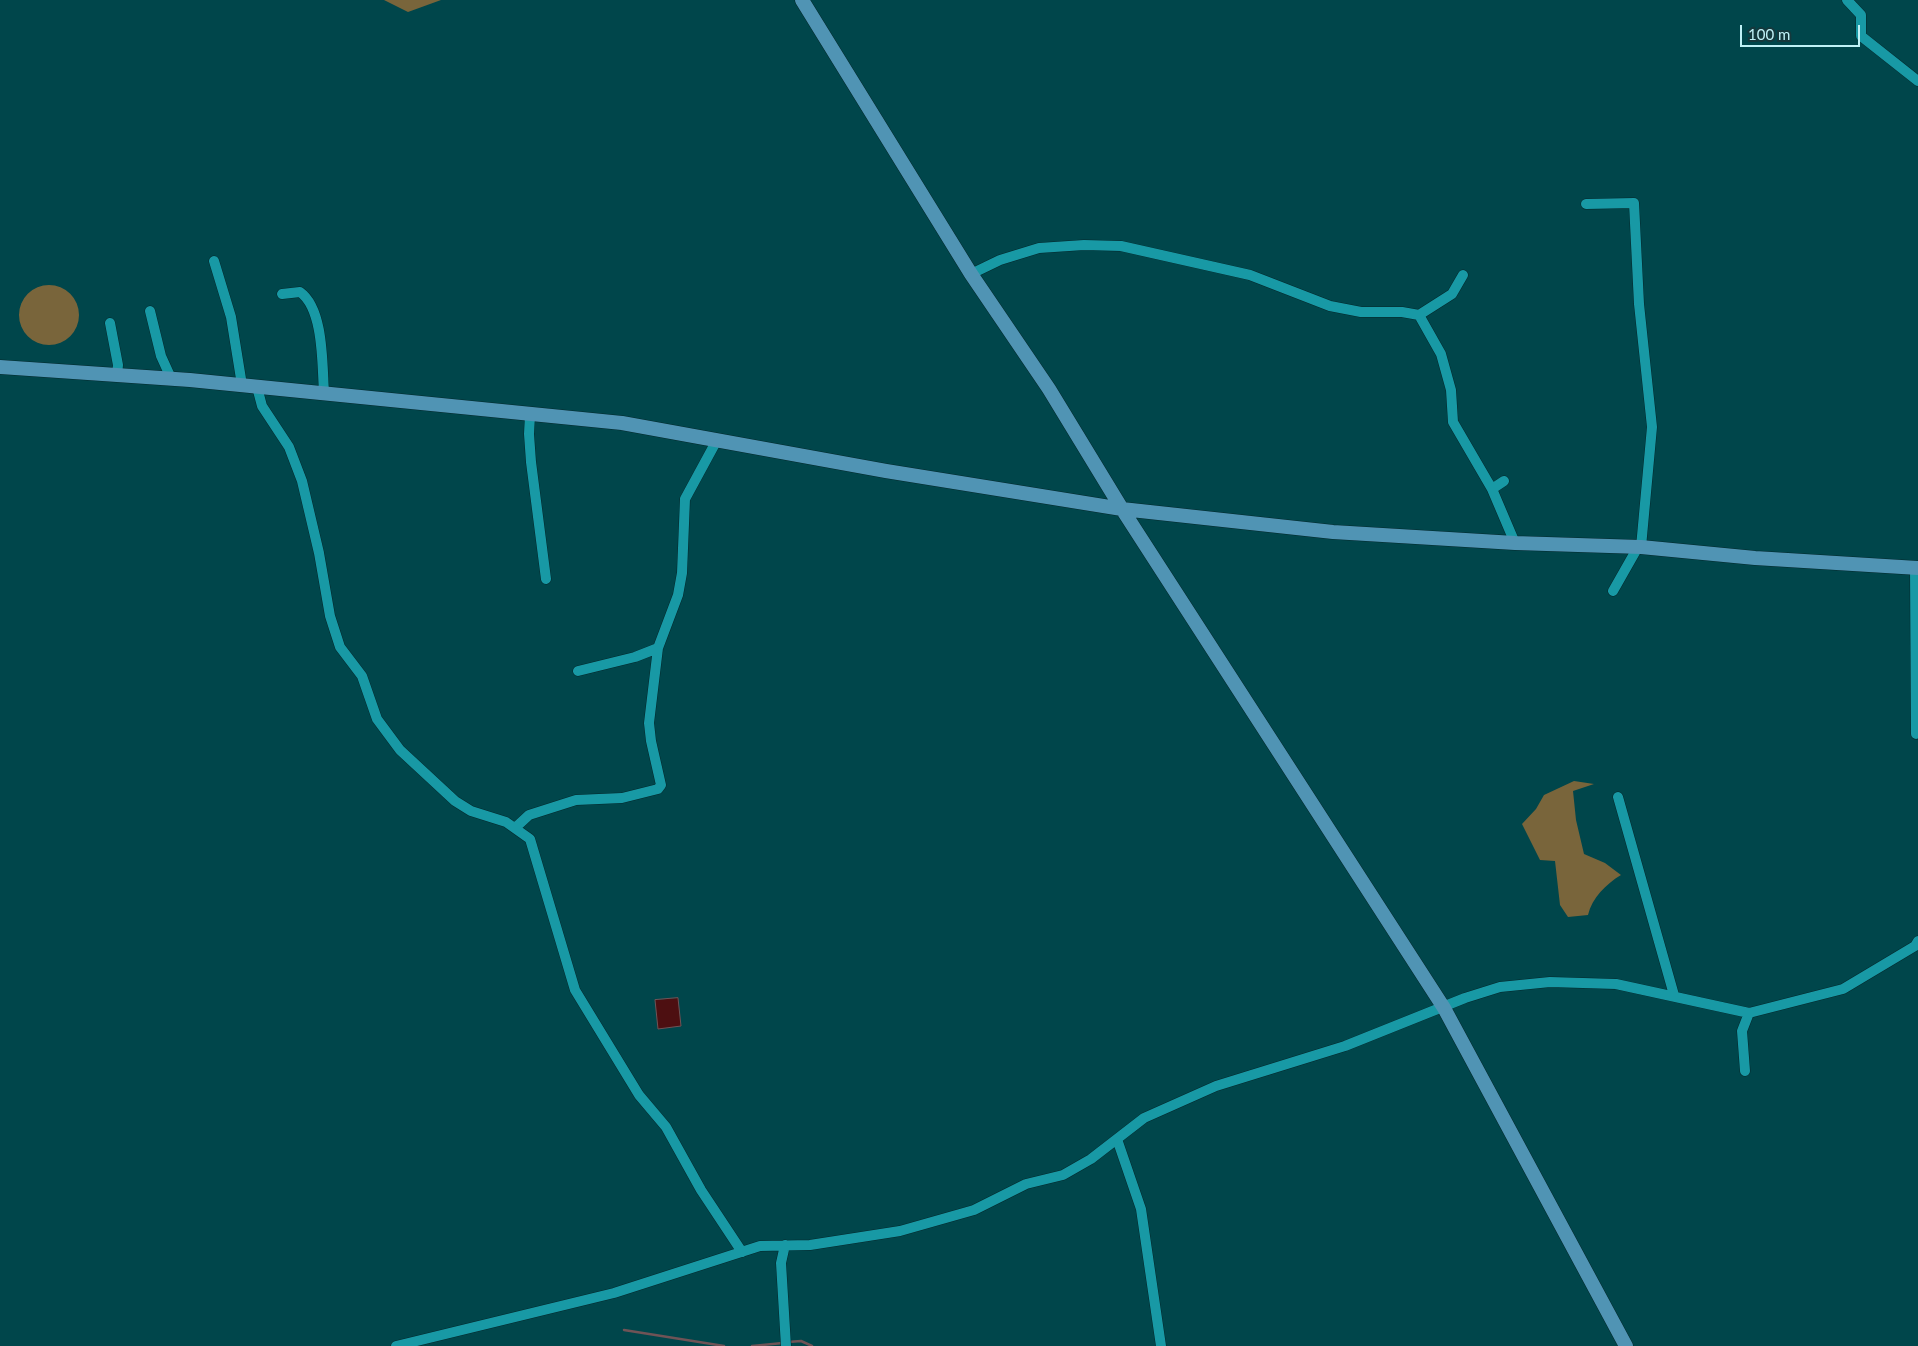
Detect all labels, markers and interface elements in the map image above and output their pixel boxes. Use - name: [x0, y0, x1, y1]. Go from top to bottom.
- scale bar: [1743, 15, 1863, 47]
- text: 100 m: [1748, 25, 1790, 43]

